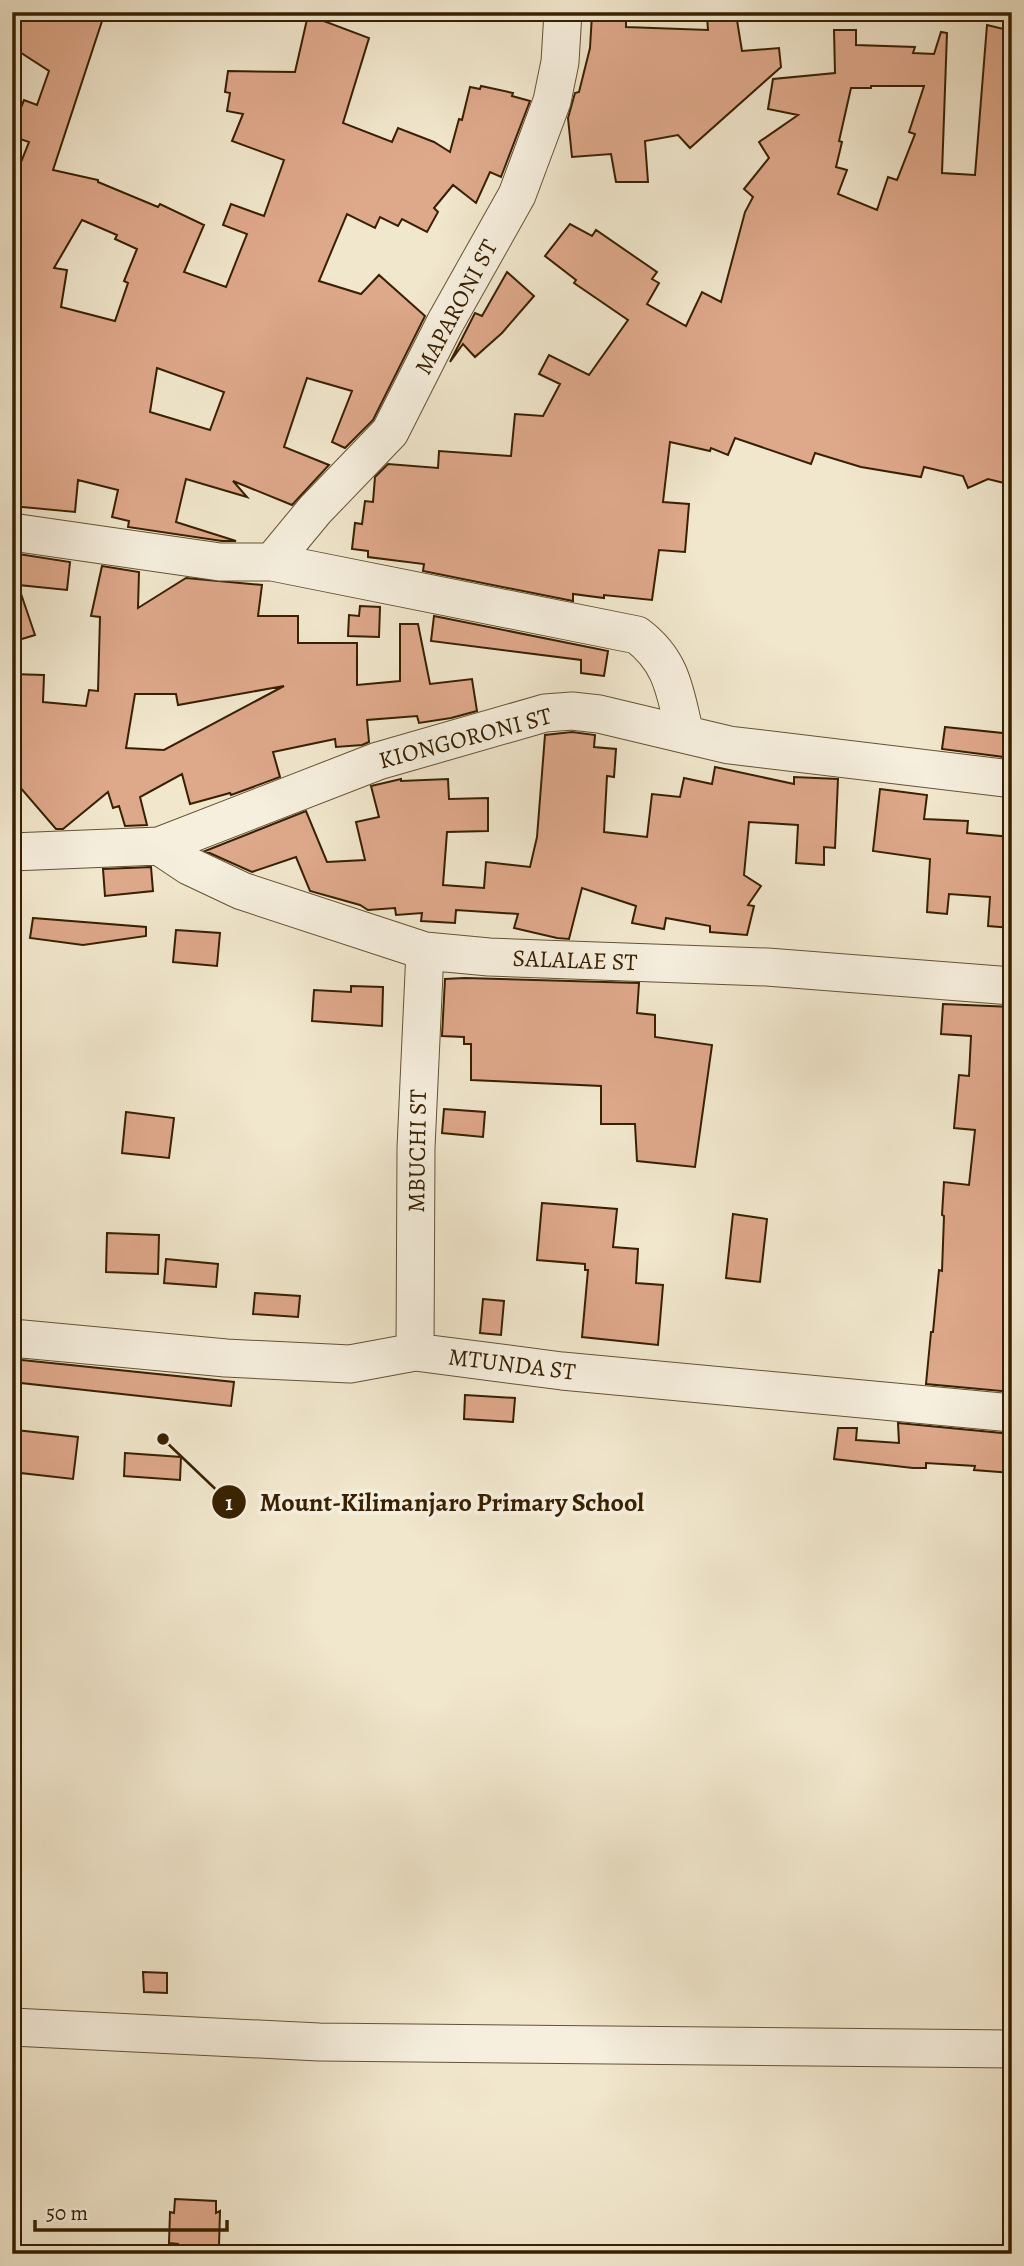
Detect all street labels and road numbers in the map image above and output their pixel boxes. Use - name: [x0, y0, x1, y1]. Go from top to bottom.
- street label: MAPARONI ST: [407, 234, 505, 380]
- street label: KIONGORONI ST: [375, 700, 555, 776]
- street label: SALALAE ST: [512, 942, 638, 978]
- street label: MBUCHI ST: [400, 1089, 434, 1213]
- street label: MTUNDA ST: [447, 1340, 577, 1388]

